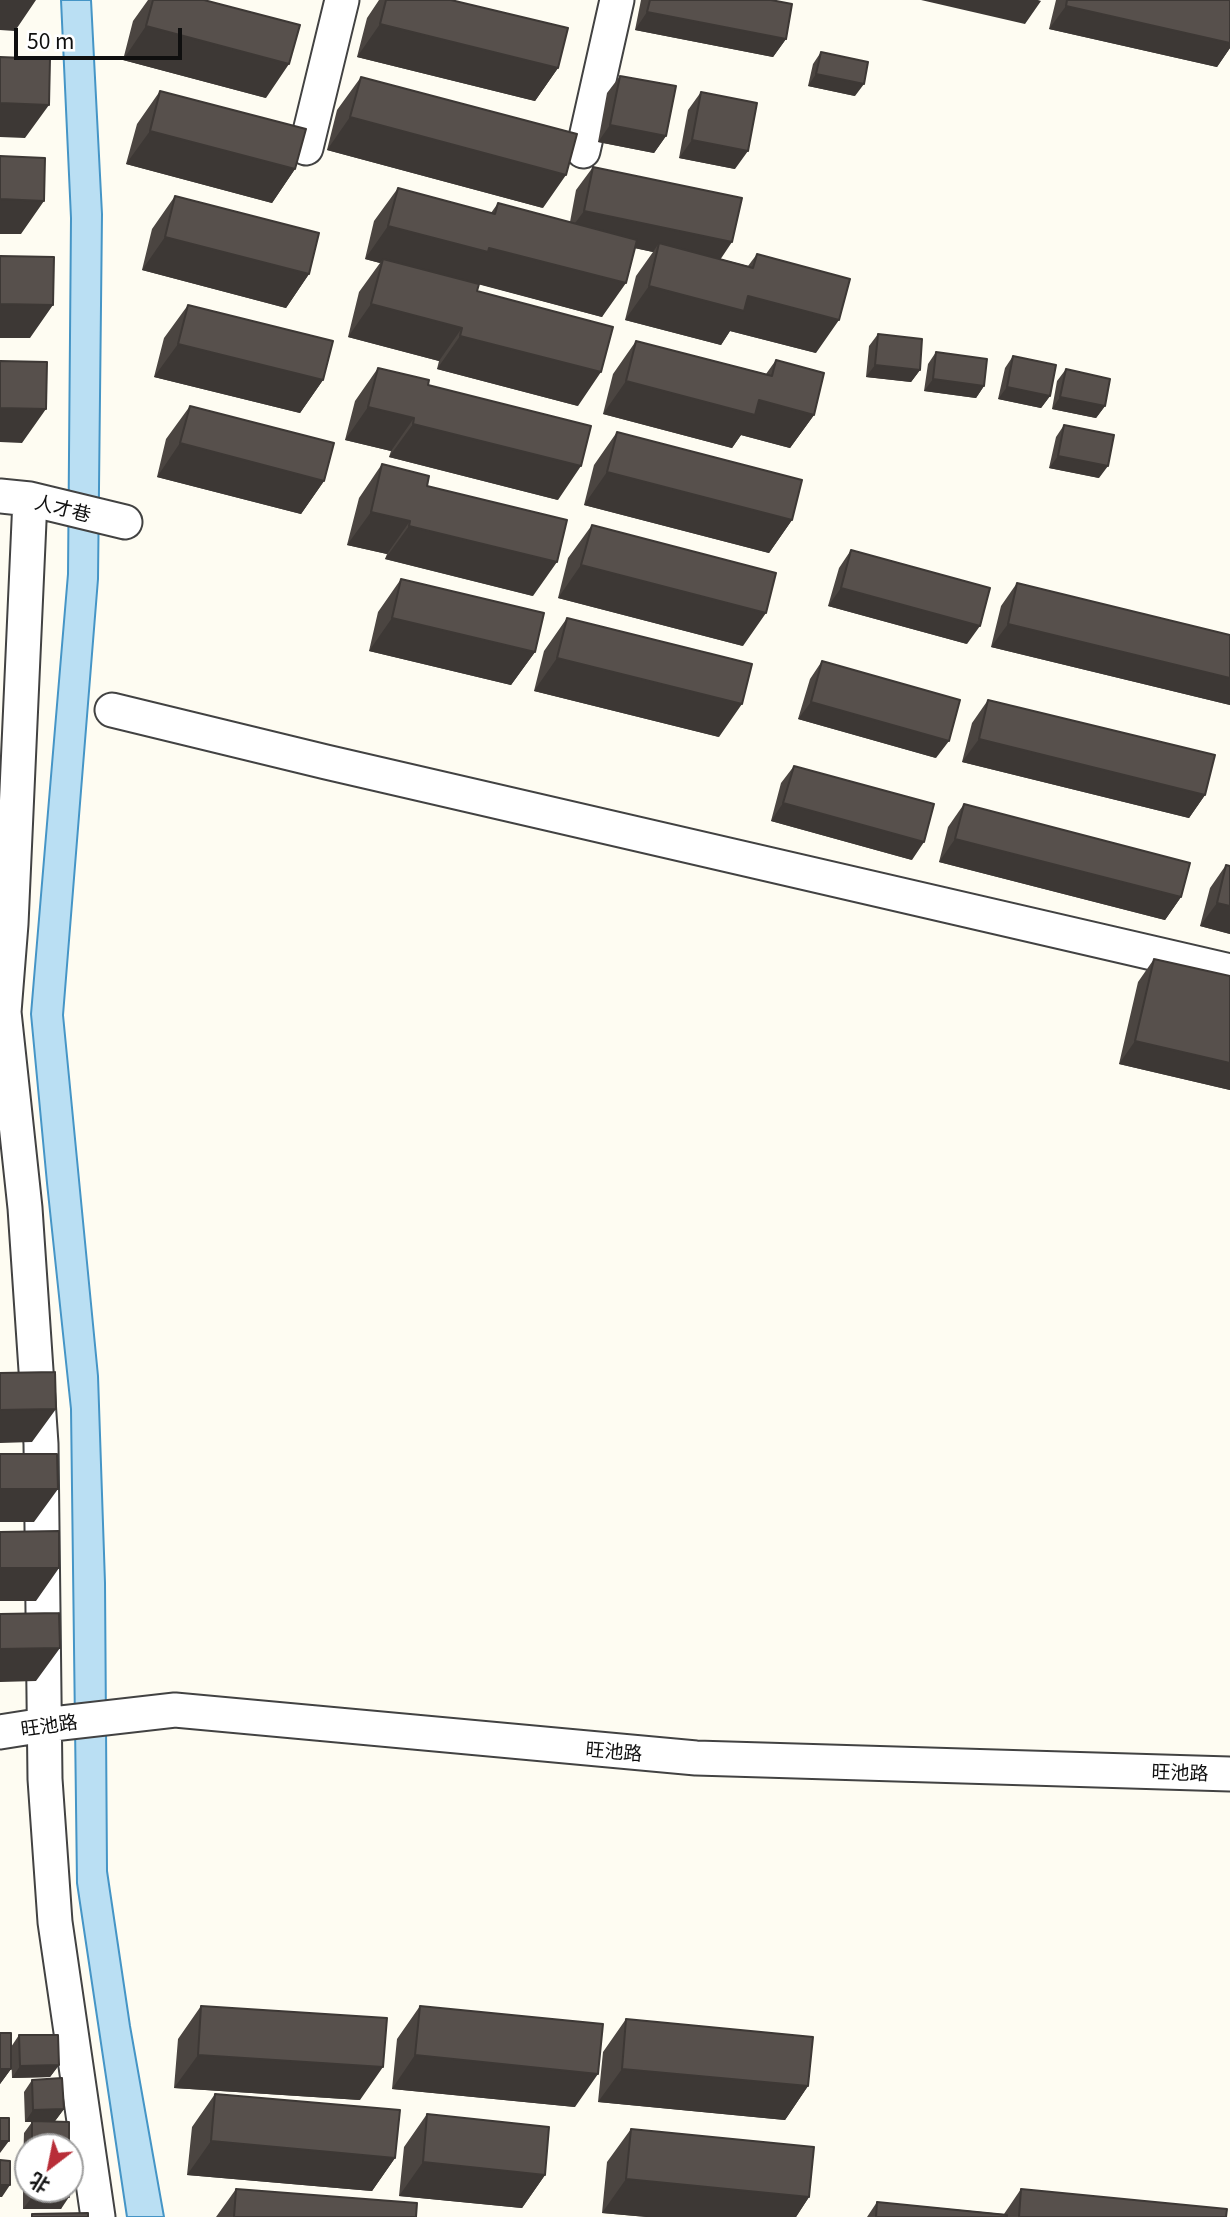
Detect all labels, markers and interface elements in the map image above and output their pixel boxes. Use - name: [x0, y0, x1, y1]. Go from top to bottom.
- scale bar: [18, 14, 186, 58]
- text: 50 m: [27, 25, 74, 55]
- street label: 人才巷: [33, 490, 93, 526]
- street label: 旺池路: [19, 1710, 79, 1740]
- street label: 旺池路: [585, 1737, 643, 1765]
- street label: 旺池路: [1151, 1760, 1209, 1784]
- north arrow: [14, 2133, 84, 2203]
- text: 北: [23, 2168, 54, 2201]

